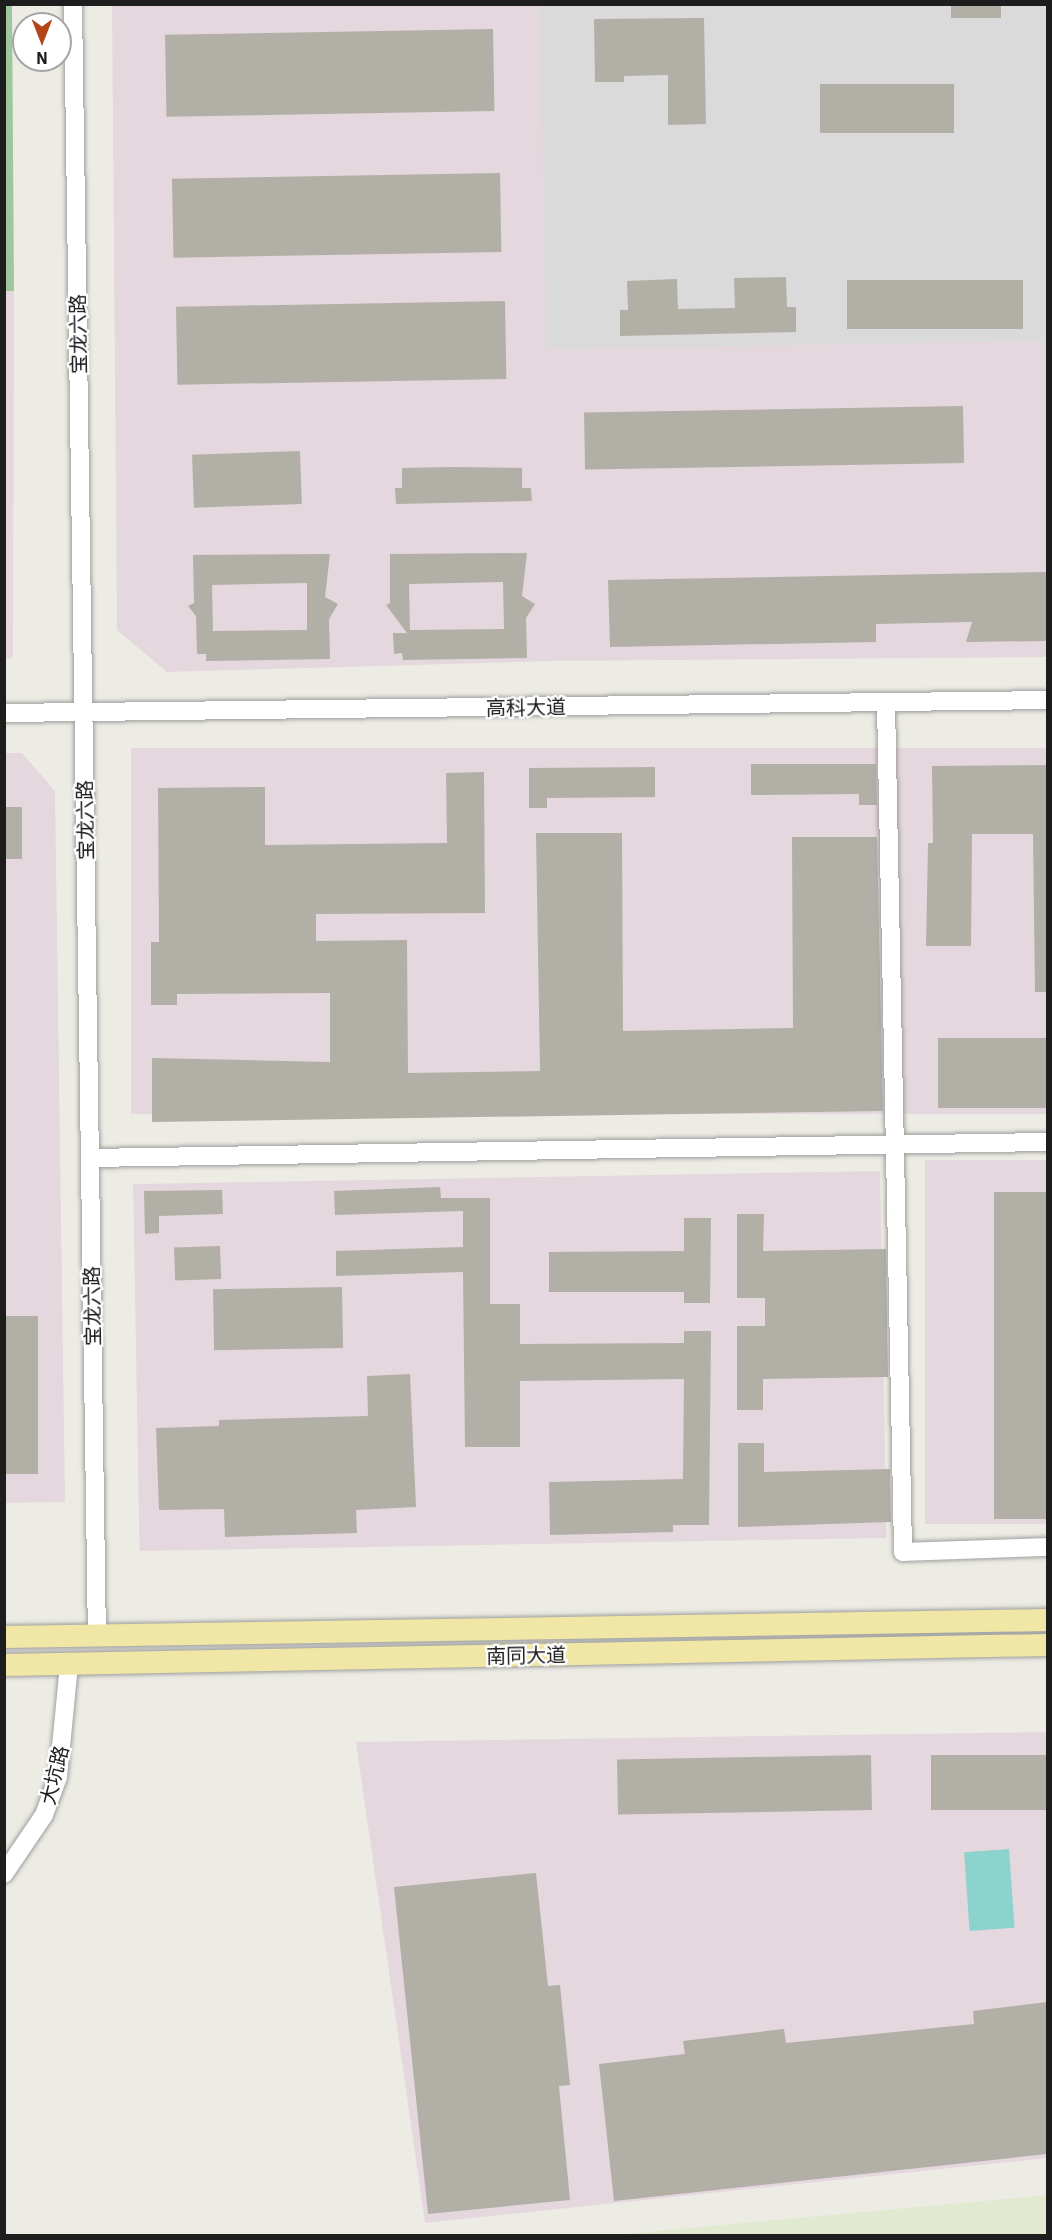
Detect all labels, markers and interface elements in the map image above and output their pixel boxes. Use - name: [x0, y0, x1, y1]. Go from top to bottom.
- north arrow: [12, 12, 72, 72]
- text: N: [36, 48, 48, 68]
- street label: 宝龙六路: [65, 294, 91, 374]
- street label: 高科大道: [486, 694, 566, 720]
- street label: 宝龙六路: [72, 780, 98, 860]
- street label: 宝龙六路: [79, 1266, 105, 1346]
- street label: 南同大道: [486, 1642, 566, 1668]
- street label: 大坑路: [35, 1743, 73, 1807]

